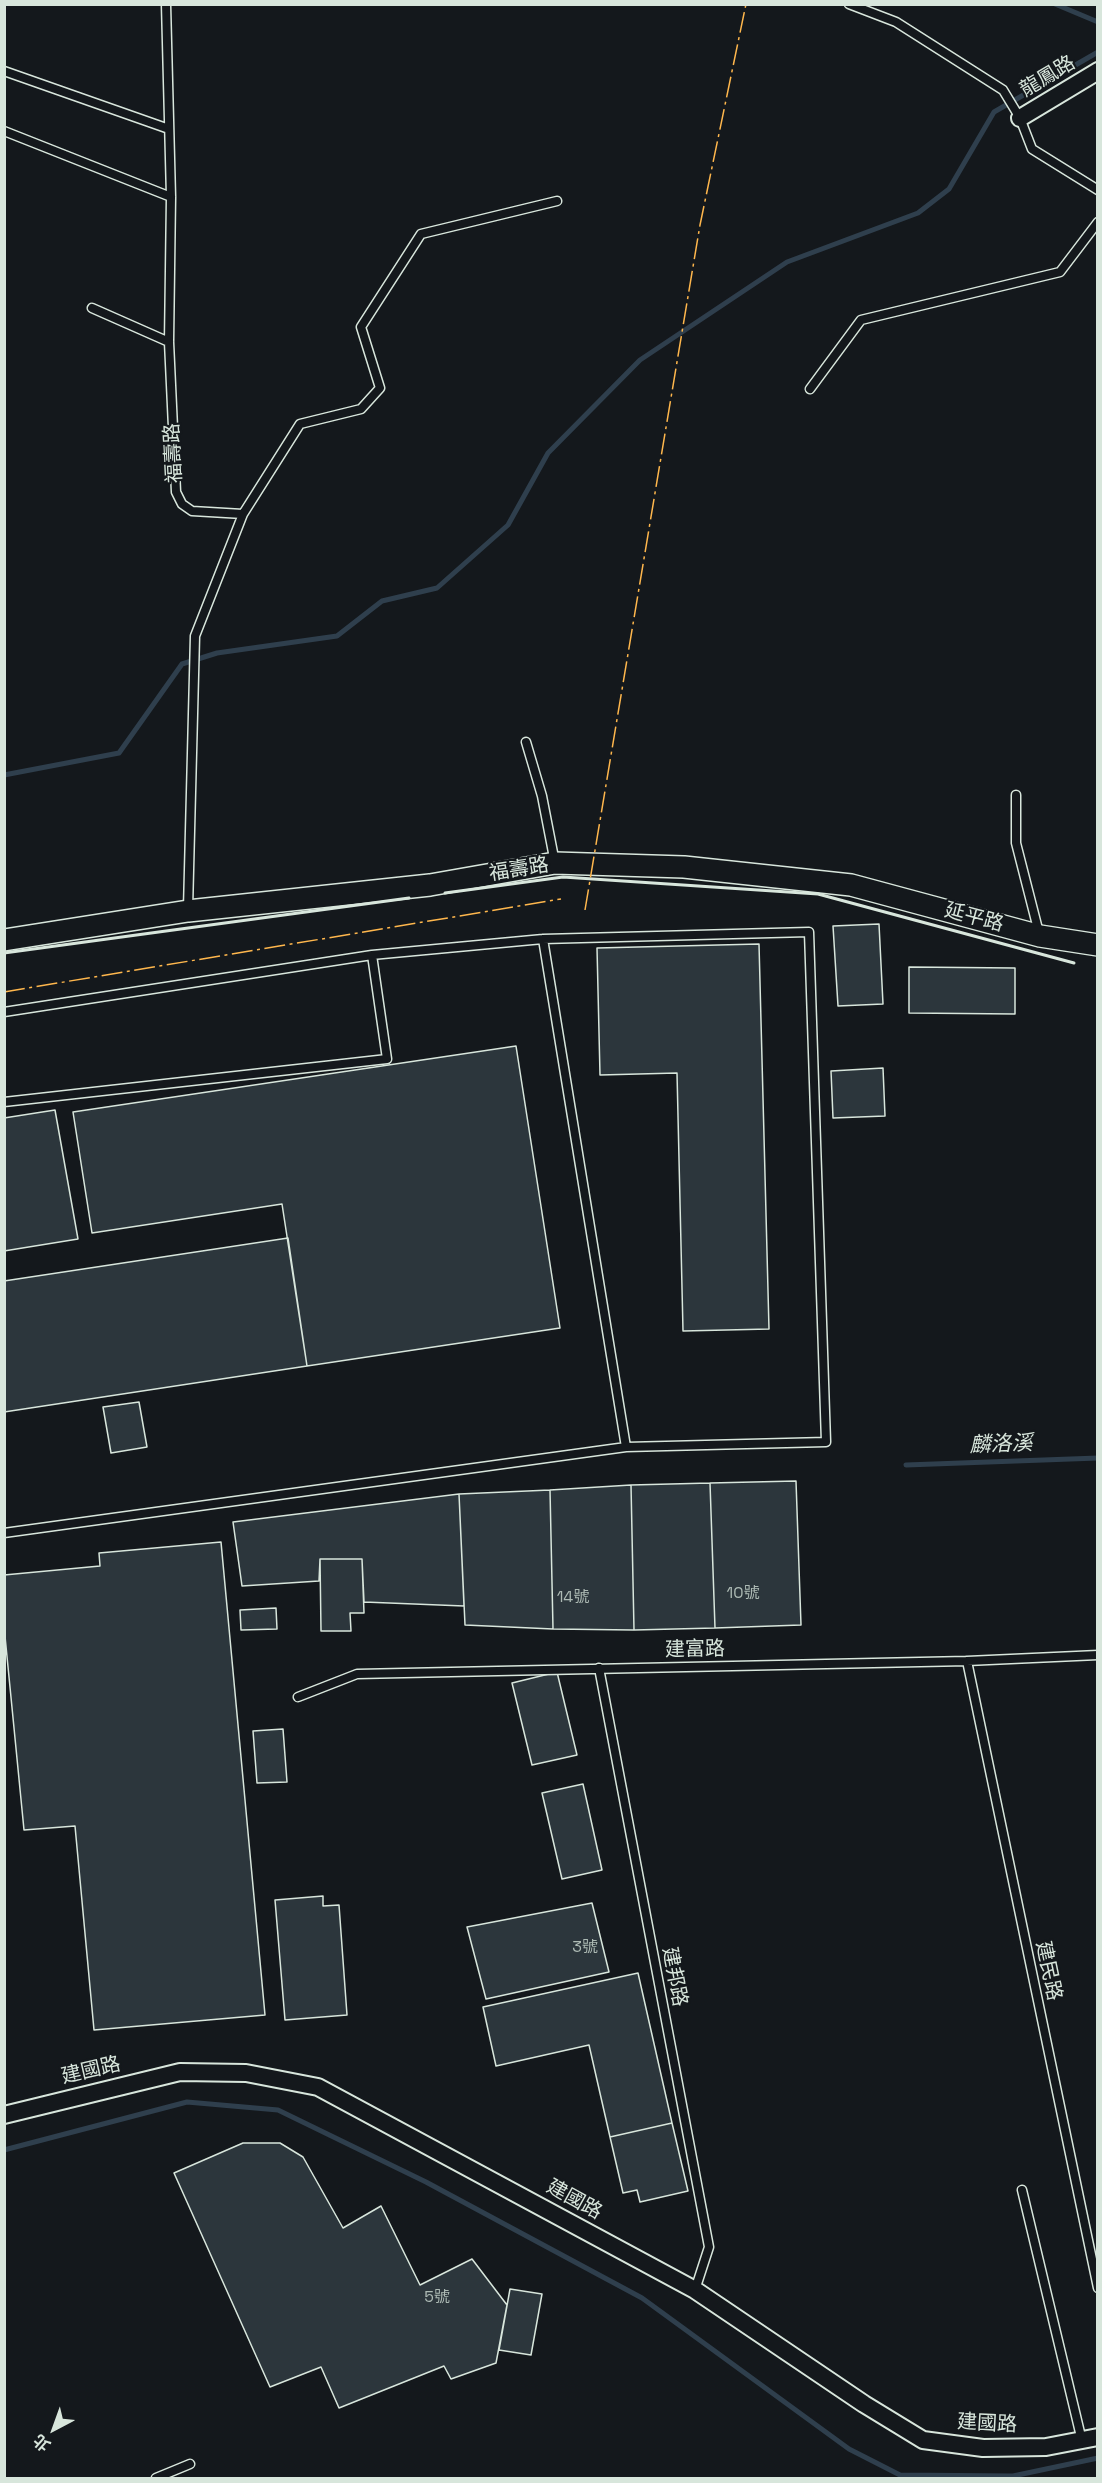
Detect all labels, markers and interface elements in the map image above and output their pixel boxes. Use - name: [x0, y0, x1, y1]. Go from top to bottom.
- street label: 龍鳳路: [1016, 51, 1080, 103]
- street label: 福壽路: [160, 422, 188, 484]
- street label: 福壽路: [487, 853, 551, 887]
- street label: 延平路: [942, 899, 1006, 937]
- water label: 麟洛溪: [969, 1431, 1033, 1459]
- house number: 10號: [727, 1584, 759, 1604]
- house number: 14號: [557, 1588, 589, 1608]
- street label: 建富路: [665, 1637, 725, 1663]
- house number: 3號: [572, 1938, 598, 1958]
- street label: 建民路: [1030, 1939, 1066, 2003]
- street label: 建邦路: [656, 1945, 692, 2009]
- street label: 建國路: [59, 2053, 123, 2089]
- street label: 建國路: [542, 2175, 606, 2225]
- house number: 5號: [424, 2288, 450, 2308]
- north arrow: [24, 2399, 84, 2459]
- street label: 建國路: [956, 2410, 1018, 2438]
- text: 北: [29, 2430, 55, 2456]

